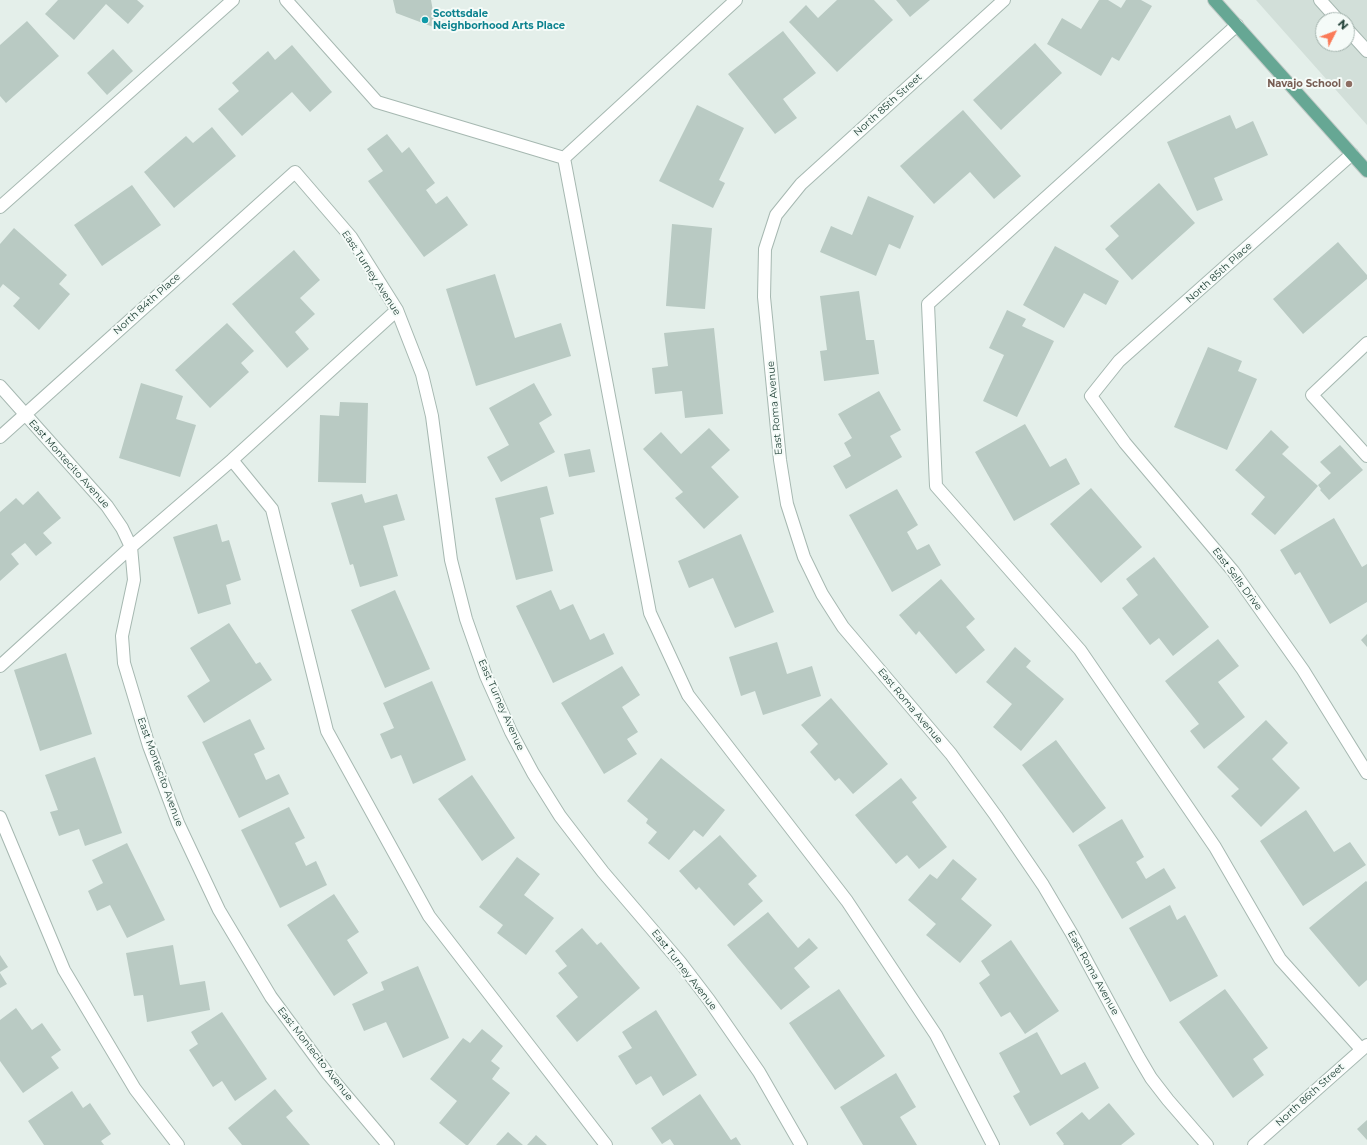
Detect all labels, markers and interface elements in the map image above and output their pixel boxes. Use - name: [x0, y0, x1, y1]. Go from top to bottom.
- place label: Scottsdale Neighborhood Arts Place: [433, 8, 565, 32]
- north arrow: [1315, 12, 1355, 52]
- marker: Scottsdale Neighborhood Arts Place: [420, 15, 430, 25]
- text: N: [1335, 17, 1351, 33]
- street label: North 85th Street: [851, 71, 925, 139]
- place label: Navajo School: [1267, 78, 1341, 90]
- marker: Navajo School: [1344, 79, 1354, 89]
- street label: East Turney Avenue: [339, 228, 403, 318]
- street label: North 85th Place: [1183, 240, 1255, 306]
- street label: North 84th Place: [111, 271, 183, 337]
- street label: East Roma Avenue: [765, 360, 785, 456]
- street label: East Montecito Avenue: [26, 417, 112, 511]
- street label: East Sells Drive: [1210, 545, 1264, 613]
- street label: East Turney Avenue: [475, 657, 527, 753]
- street label: East Roma Avenue: [875, 666, 945, 746]
- street label: East Montecito Avenue: [135, 716, 185, 828]
- street label: East Turney Avenue: [649, 927, 719, 1013]
- street label: East Roma Avenue: [1065, 929, 1121, 1017]
- street label: East Montecito Avenue: [275, 1005, 355, 1103]
- street label: North 86th Street: [1273, 1061, 1347, 1129]

